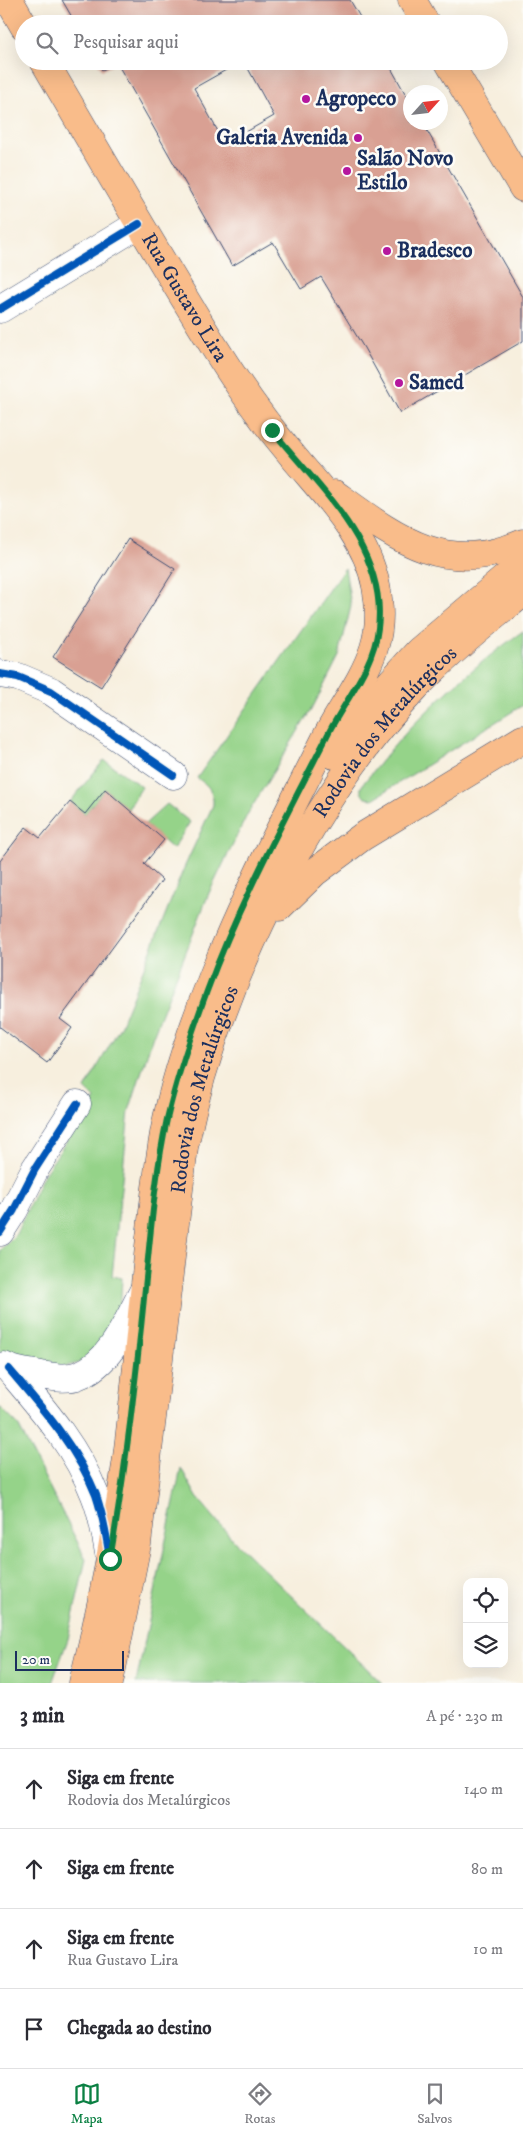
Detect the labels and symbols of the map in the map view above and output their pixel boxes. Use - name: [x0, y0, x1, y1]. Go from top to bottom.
- north arrow: [403, 85, 448, 130]
- place label: Agropeco: [315, 86, 396, 112]
- marker: Agropeco: [300, 93, 312, 105]
- place label: Galeria Avenida: [216, 125, 349, 151]
- marker: Galeria Avenida: [352, 132, 364, 144]
- place label: Salão Novo Estilo: [357, 146, 453, 196]
- marker: Salão Novo Estilo: [341, 165, 353, 177]
- street label: Rua Gustavo Lira: [135, 228, 233, 367]
- place label: Bradesco: [397, 238, 472, 264]
- marker: Bradesco: [381, 245, 393, 257]
- place label: Samed: [409, 370, 464, 396]
- marker: Samed: [393, 377, 405, 389]
- route end: [261, 419, 284, 442]
- street label: Rodovia dos Metalúrgicos: [308, 641, 463, 823]
- street label: Rodovia dos Metalúrgicos: [166, 982, 245, 1195]
- route start: [99, 1548, 122, 1571]
- scale bar: [15, 1648, 124, 1671]

